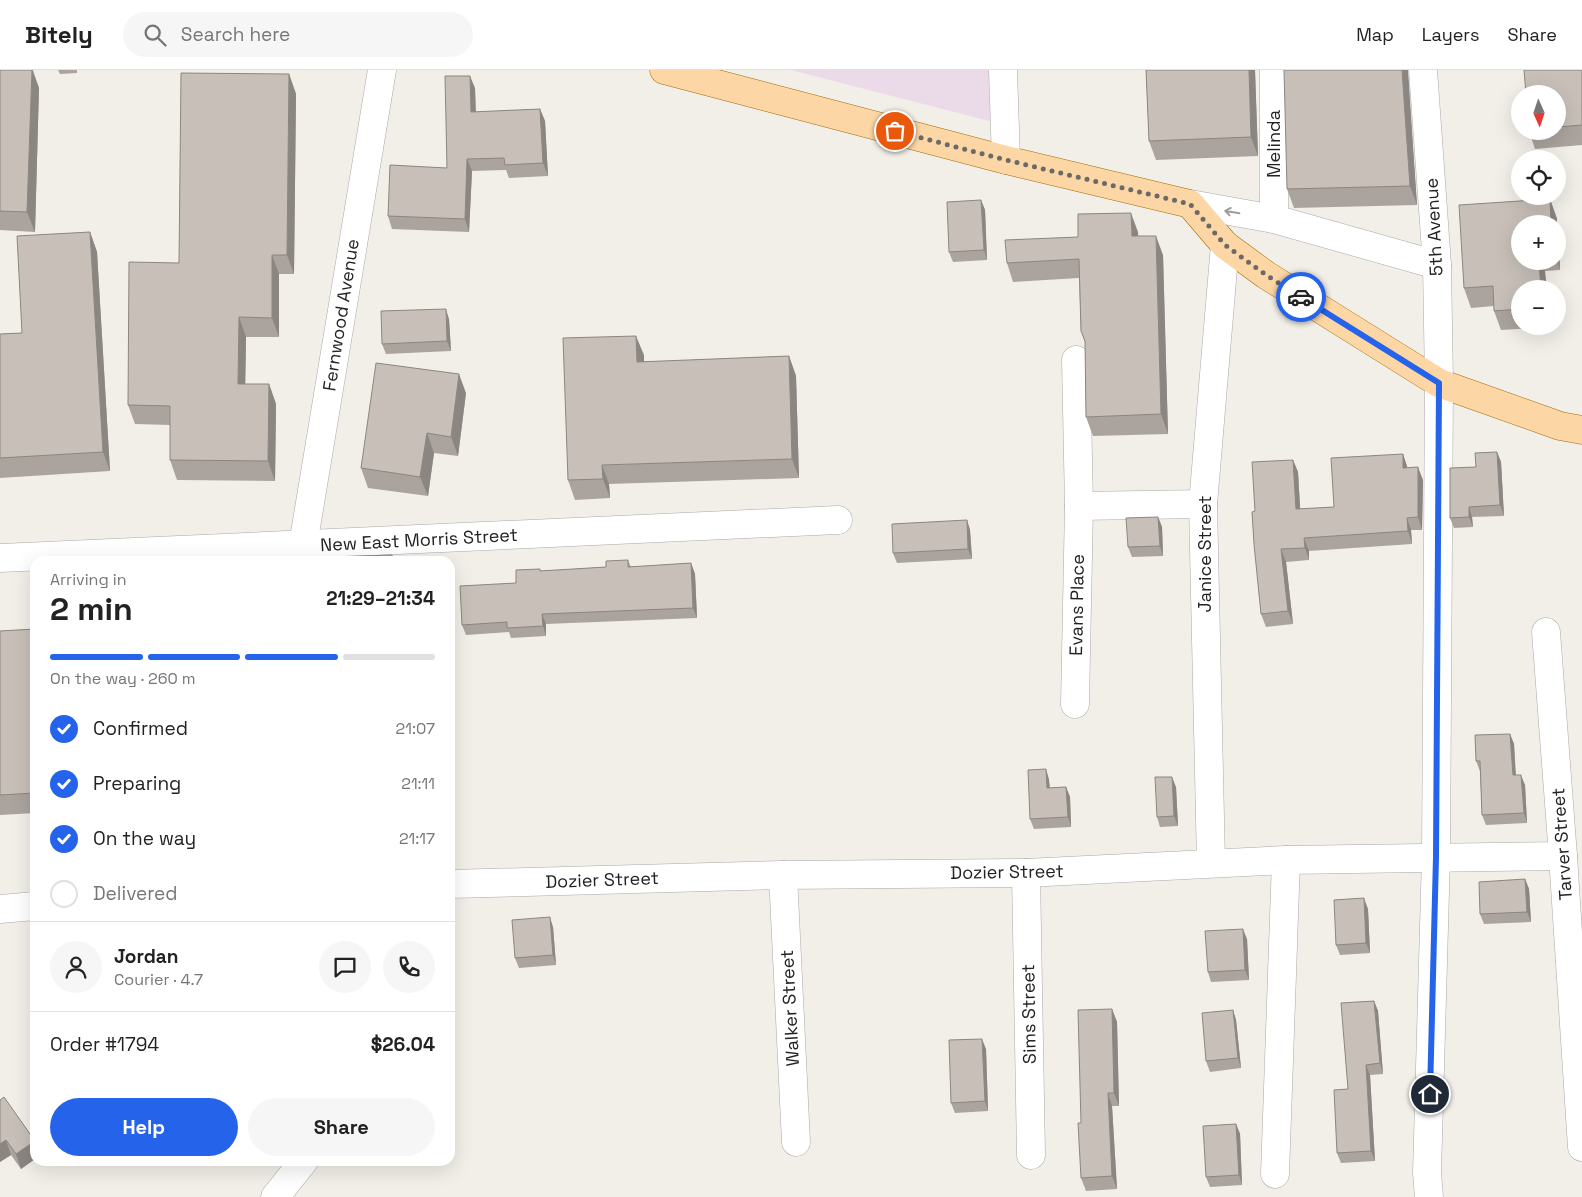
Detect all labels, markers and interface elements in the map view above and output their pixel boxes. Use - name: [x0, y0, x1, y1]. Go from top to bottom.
- search box: [123, 12, 473, 57]
- text: Bitely: [25, 19, 93, 50]
- icon: search: [141, 21, 169, 49]
- text: Search here: [181, 22, 290, 47]
- text: Map: [1356, 23, 1394, 46]
- text: Layers: [1422, 23, 1479, 46]
- text: Share: [1507, 23, 1557, 46]
- north arrow: [1511, 85, 1566, 140]
- map controls: [1511, 85, 1566, 335]
- pin: [874, 110, 916, 152]
- street label: Melinda: [1262, 110, 1285, 178]
- icon: bag: [881, 117, 909, 145]
- button: locate: [1511, 150, 1566, 205]
- street label: 5th Avenue: [1419, 177, 1448, 277]
- one-way arrow: [1224, 206, 1240, 216]
- button: +: [1511, 215, 1566, 270]
- street label: Fernwood Avenue: [317, 237, 364, 393]
- courier: [1276, 272, 1326, 322]
- button: −: [1511, 280, 1566, 335]
- icon: car: [1287, 283, 1315, 311]
- street label: Janice Street: [1193, 495, 1216, 613]
- street label: New East Morris Street: [320, 523, 518, 556]
- street label: Evans Place: [1064, 554, 1089, 656]
- text: Arriving in: [50, 569, 127, 590]
- text: 21:29–21:34: [326, 586, 435, 611]
- text: 2 min: [50, 589, 133, 629]
- text: On the way · 260 m: [50, 668, 196, 689]
- icon: check: [50, 715, 78, 743]
- text: Confirmed: [93, 716, 188, 741]
- text: 21:07: [396, 718, 435, 739]
- icon: check: [50, 770, 78, 798]
- text: Preparing: [93, 771, 181, 796]
- text: 21:11: [401, 773, 435, 794]
- street label: Tarver Street: [1546, 787, 1577, 901]
- icon: check: [50, 825, 78, 853]
- text: On the way: [93, 826, 196, 851]
- text: 21:17: [399, 828, 435, 849]
- street label: Dozier Street: [950, 859, 1064, 884]
- street label: Dozier Street: [545, 866, 659, 893]
- text: Delivered: [93, 881, 178, 906]
- button: person: [50, 941, 102, 993]
- button: chat: [319, 941, 371, 993]
- button: phone: [383, 941, 435, 993]
- text: Jordan: [114, 944, 179, 969]
- street label: Walker Street: [775, 949, 804, 1067]
- street label: Sims Street: [1016, 964, 1041, 1064]
- text: Courier · 4.7: [114, 969, 203, 990]
- text: Order #1794: [50, 1032, 159, 1057]
- text: $26.04: [371, 1032, 435, 1057]
- pin: [1409, 1073, 1451, 1115]
- icon: home: [1416, 1080, 1444, 1108]
- button: Help: [50, 1098, 238, 1156]
- button: Share: [248, 1098, 435, 1156]

